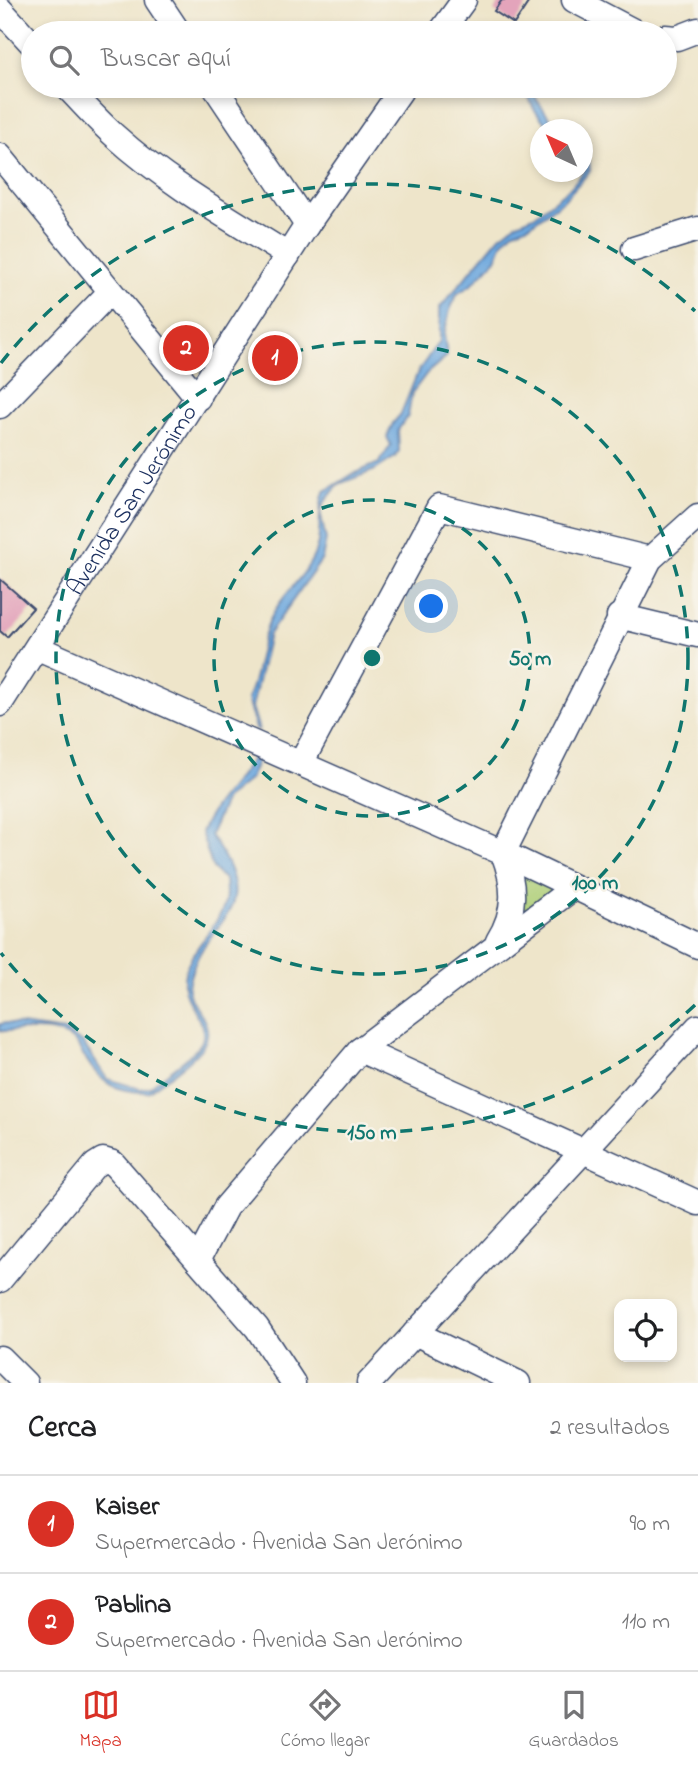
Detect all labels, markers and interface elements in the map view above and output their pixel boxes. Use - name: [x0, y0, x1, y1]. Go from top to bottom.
- search box: [21, 21, 677, 98]
- icon: search: [45, 41, 83, 79]
- text: Buscar aquí: [101, 41, 231, 79]
- north arrow: [530, 119, 593, 182]
- pin: 2: [163, 322, 209, 374]
- pin: 1: [252, 332, 298, 384]
- street label: Avenida San Jerónimo: [59, 399, 207, 603]
- your location: [414, 589, 448, 623]
- text: 50 m: [509, 645, 551, 675]
- centre of rings: [360, 646, 384, 670]
- text: 100 m: [572, 869, 618, 899]
- text: 150 m: [347, 1119, 397, 1149]
- map controls: [614, 1299, 677, 1362]
- button: locate: [614, 1299, 677, 1362]
- text: Cerca: [28, 1407, 97, 1451]
- text: 2 resultados: [550, 1412, 670, 1445]
- text: Kaiser: [95, 1489, 159, 1527]
- text: 1: [47, 1508, 55, 1541]
- text: 90 m: [630, 1508, 670, 1541]
- text: Supermercado · Avenida San Jerónimo: [95, 1527, 463, 1560]
- text: Pablina: [95, 1587, 171, 1625]
- text: 2: [45, 1606, 57, 1639]
- text: 110 m: [622, 1606, 670, 1639]
- text: Supermercado · Avenida San Jerónimo: [95, 1625, 463, 1658]
- tab: Mapa: [79, 1686, 122, 1755]
- tab: Cómo llegar: [281, 1686, 370, 1755]
- tab: Guardados: [529, 1686, 619, 1755]

